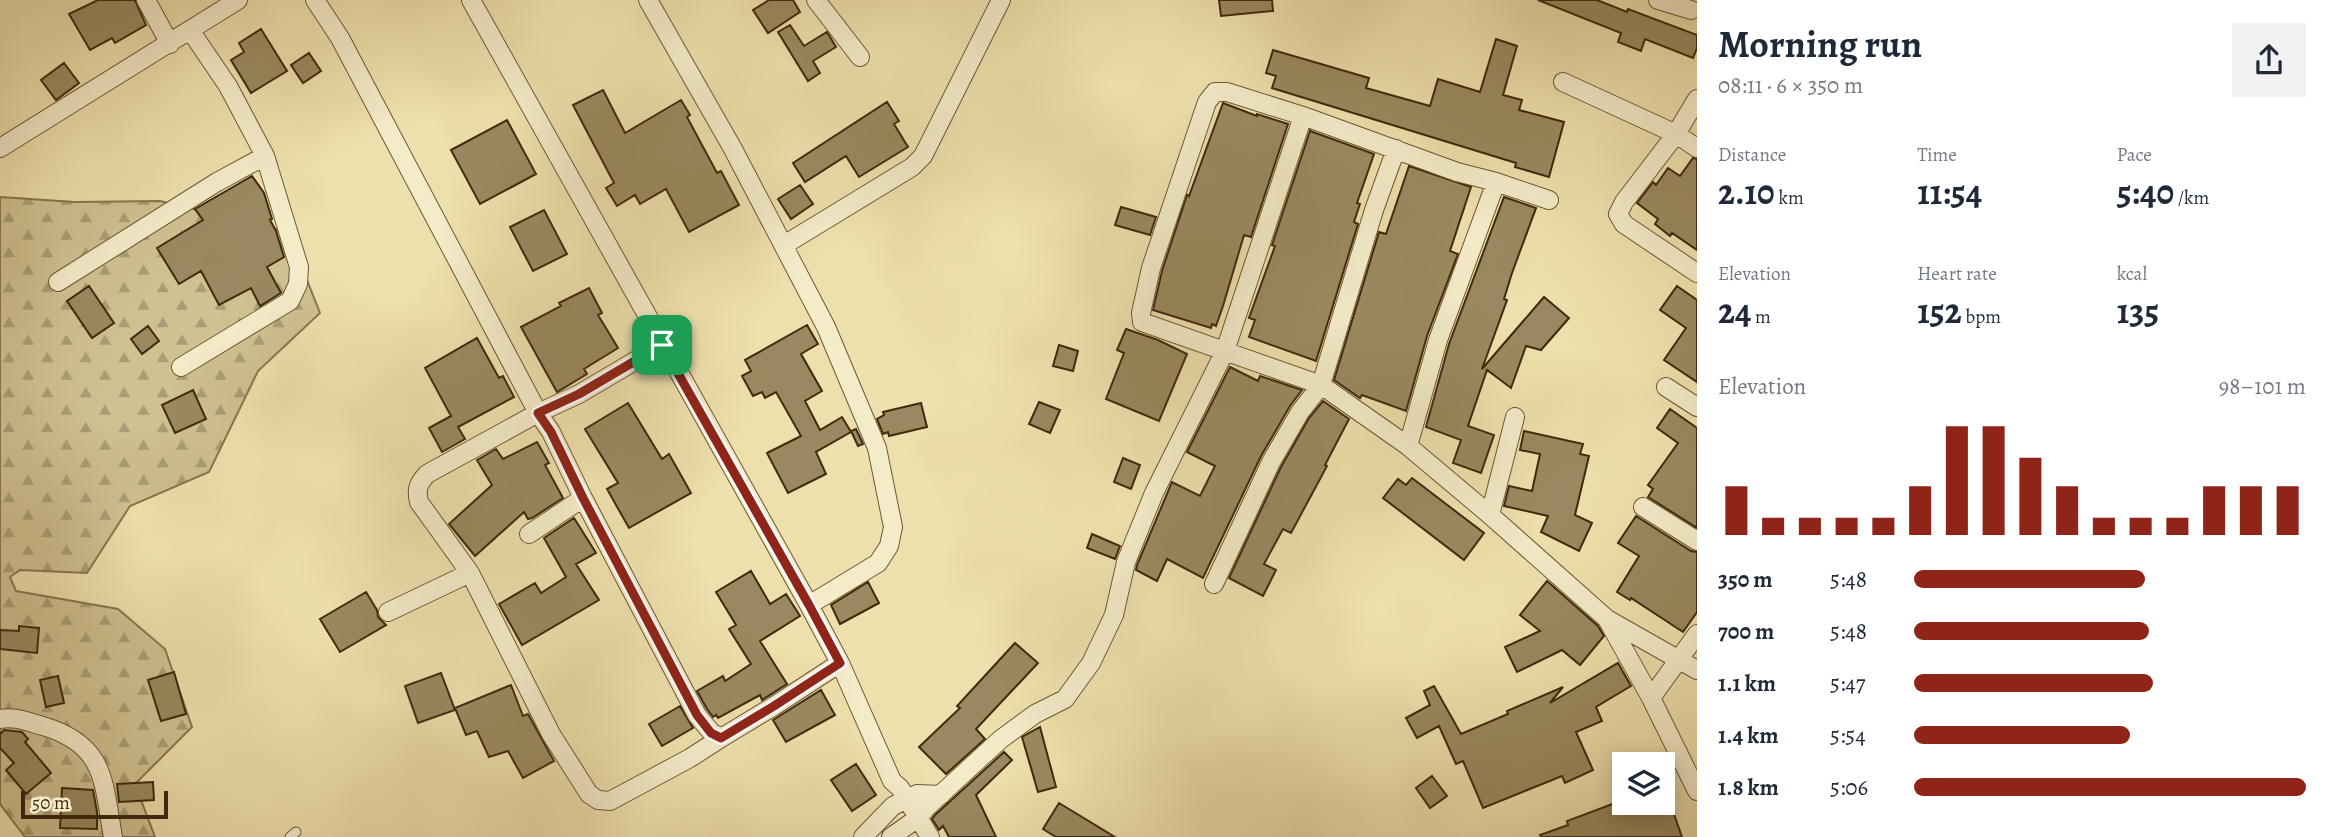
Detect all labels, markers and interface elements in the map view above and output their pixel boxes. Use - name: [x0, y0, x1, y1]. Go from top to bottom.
- text: Morning run: [1718, 18, 1922, 70]
- button: share: [2232, 23, 2306, 97]
- text: 08:11 · 6 × 350 m: [1718, 70, 1863, 101]
- text: Distance: [1718, 142, 1786, 168]
- text: Time: [1917, 142, 1957, 168]
- text: Pace: [2117, 142, 2152, 168]
- text: 2.10: [1718, 168, 1775, 216]
- text: 11:54: [1917, 168, 1982, 216]
- text: 5:40: [2117, 168, 2174, 216]
- text: km: [1775, 185, 1804, 211]
- text: /km: [2174, 185, 2209, 211]
- text: Elevation: [1718, 261, 1791, 287]
- text: Heart rate: [1917, 261, 1997, 287]
- text: kcal: [2117, 261, 2147, 287]
- text: 24: [1718, 287, 1751, 335]
- text: 152: [1917, 287, 1962, 335]
- text: 135: [2117, 287, 2159, 335]
- text: m: [1751, 304, 1771, 330]
- text: bpm: [1962, 304, 2001, 330]
- pin: [632, 315, 692, 375]
- icon: arrive: [643, 326, 681, 364]
- text: Elevation: [1718, 371, 1806, 402]
- text: 98–101 m: [2219, 371, 2306, 402]
- text: 350 m: [1718, 564, 1773, 595]
- text: 5:48: [1830, 564, 1867, 595]
- text: 700 m: [1718, 616, 1774, 647]
- text: 5:48: [1830, 616, 1867, 647]
- text: 1.1 km: [1718, 668, 1776, 699]
- text: 5:47: [1830, 668, 1865, 699]
- text: 1.4 km: [1718, 720, 1779, 751]
- text: 5:54: [1830, 720, 1866, 751]
- map controls: [1612, 752, 1675, 815]
- button: layers: [1612, 752, 1675, 815]
- text: 1.8 km: [1718, 772, 1779, 803]
- text: 5:06: [1830, 772, 1868, 803]
- scale bar: [21, 788, 168, 820]
- text: 50 m: [32, 790, 70, 816]

